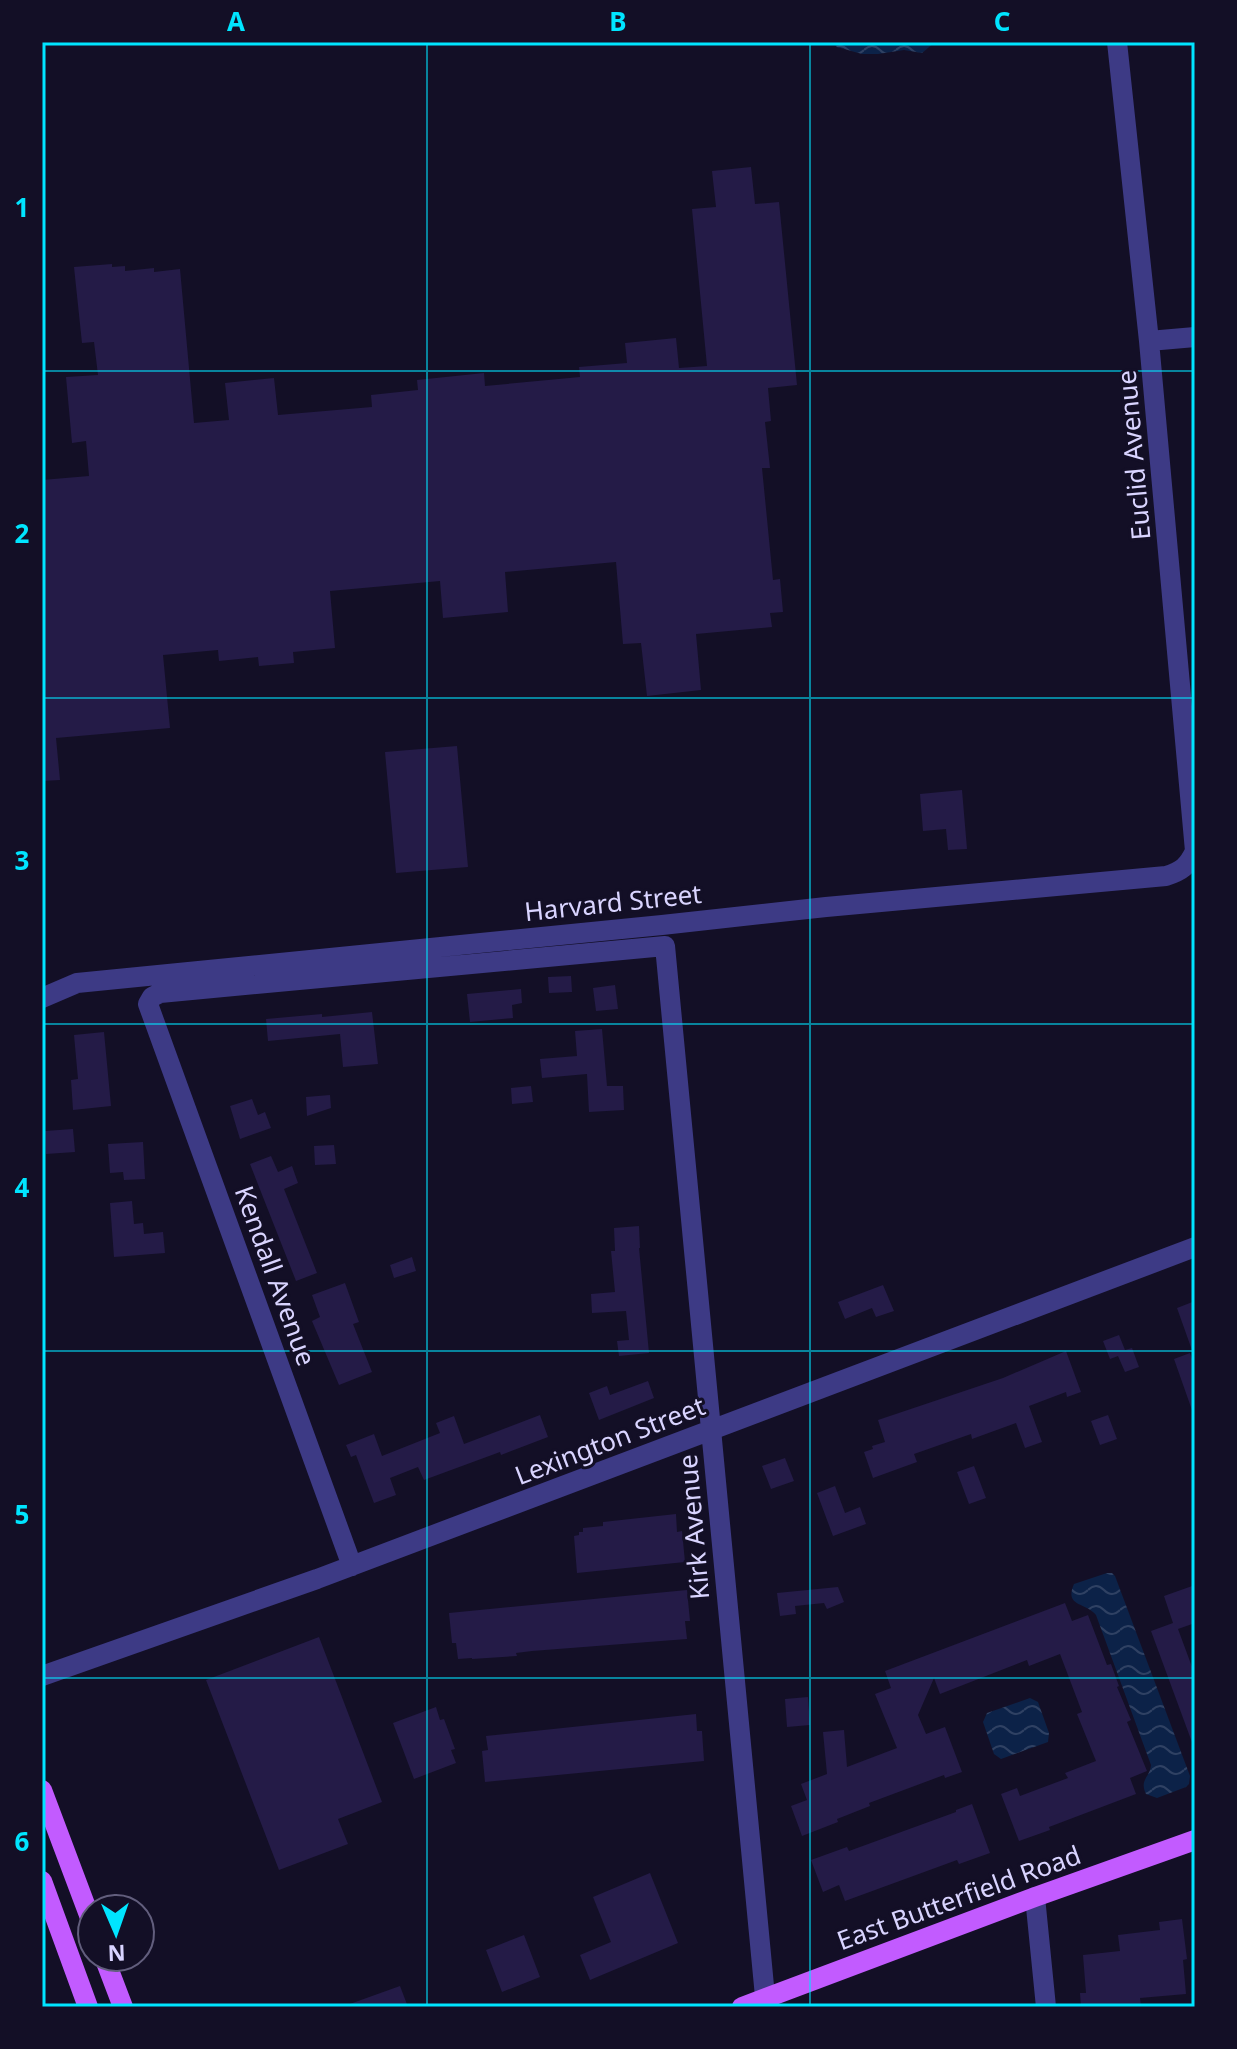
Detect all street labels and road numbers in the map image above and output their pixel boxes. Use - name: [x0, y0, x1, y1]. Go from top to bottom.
- street label: Euclid Avenue: [1108, 369, 1158, 542]
- street label: Harvard Street: [523, 875, 703, 929]
- street label: Kendall Avenue: [227, 1181, 325, 1371]
- street label: Lexington Street: [509, 1387, 710, 1493]
- street label: Kirk Avenue: [669, 1453, 717, 1601]
- street label: East Butterfield Road: [832, 1836, 1086, 1958]

